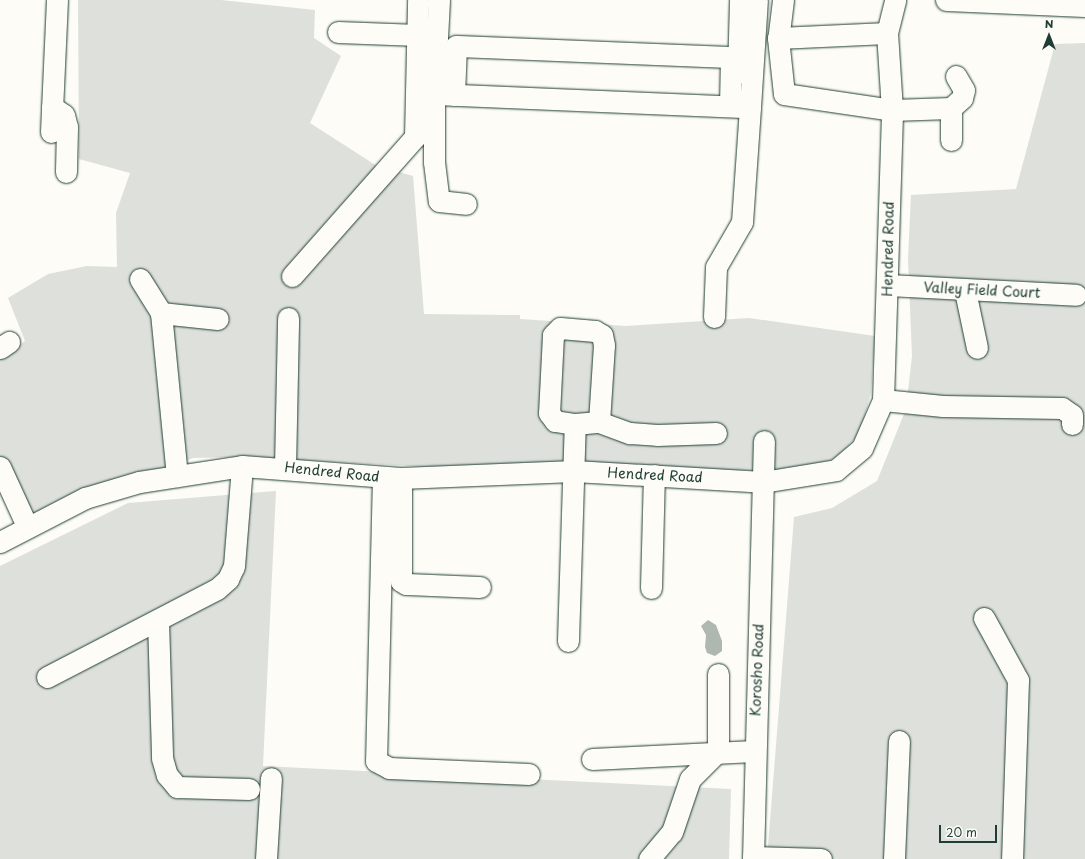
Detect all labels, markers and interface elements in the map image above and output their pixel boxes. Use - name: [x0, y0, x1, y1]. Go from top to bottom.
- text: N: [1045, 15, 1053, 32]
- north arrow: [1029, 16, 1069, 56]
- street label: Hendred Road: [879, 201, 897, 297]
- street label: Valley Field Court: [922, 278, 1042, 302]
- street label: Hendred Road: [283, 459, 381, 485]
- street label: Hendred Road: [606, 464, 704, 486]
- street label: Korosho Road: [747, 624, 767, 716]
- scale bar: [941, 817, 999, 843]
- text: 20 m: [946, 823, 977, 841]

